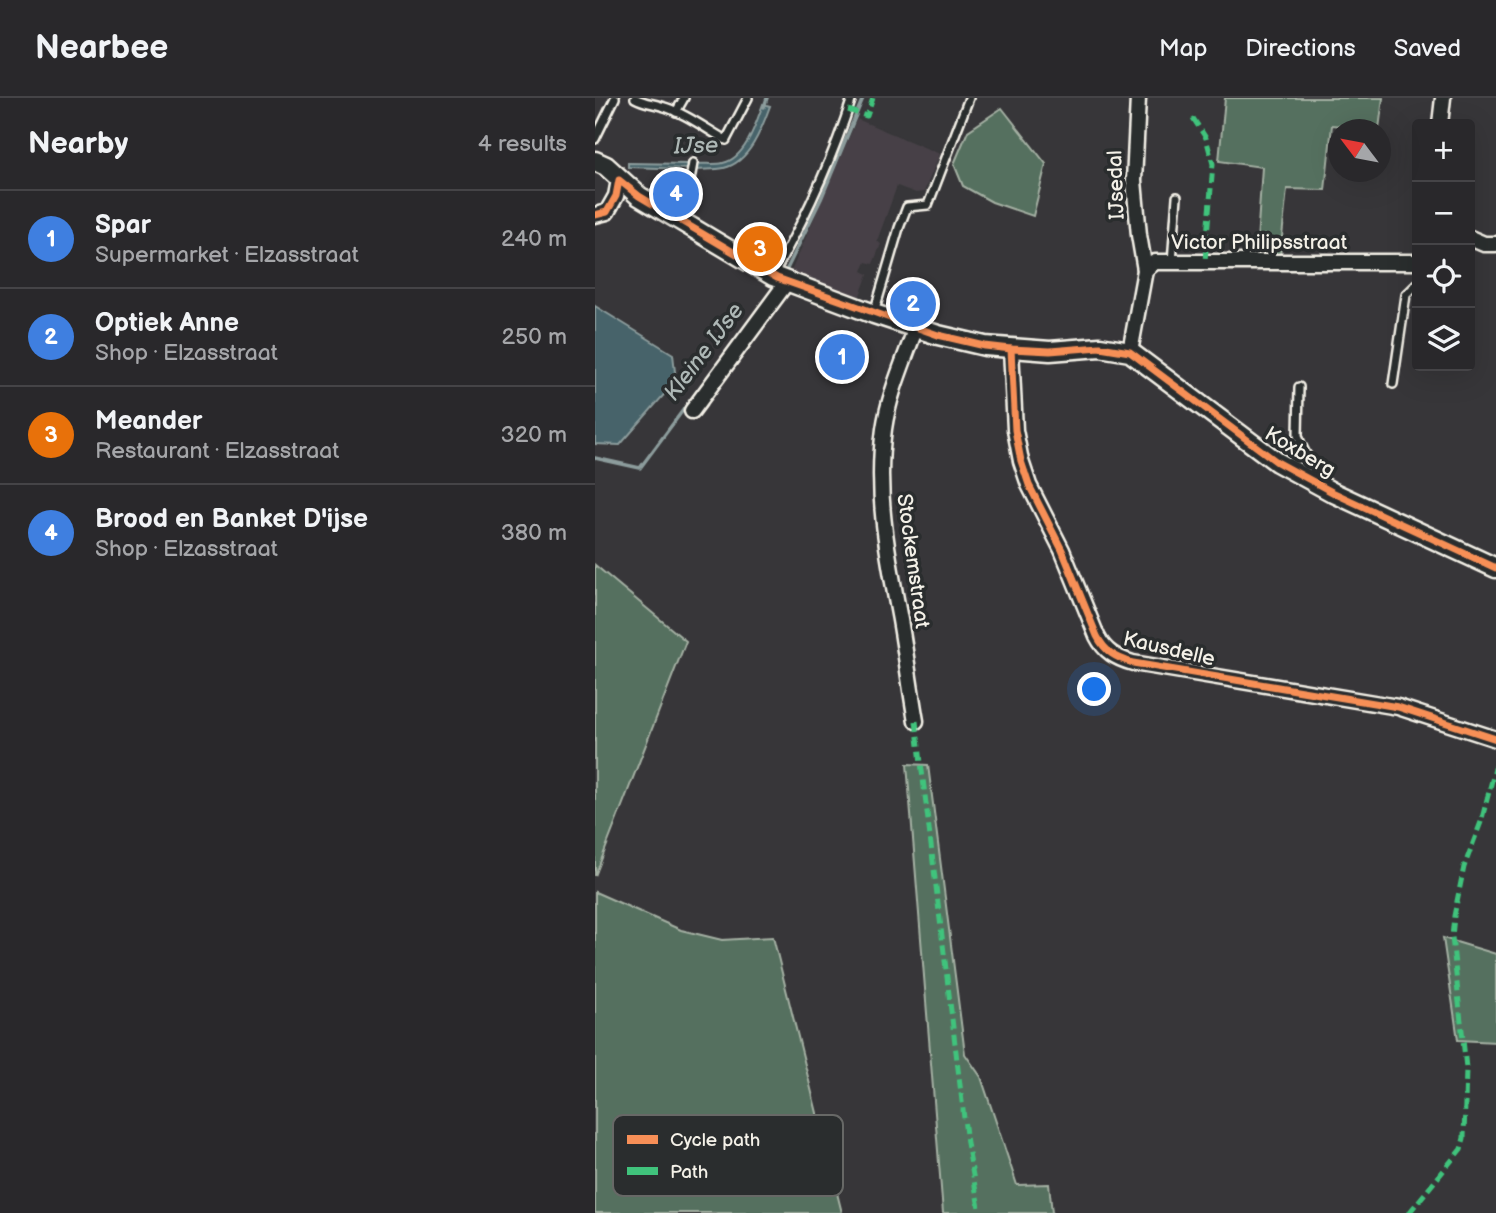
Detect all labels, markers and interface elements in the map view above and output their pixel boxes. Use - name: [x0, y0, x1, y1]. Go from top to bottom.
- text: Nearbee: [35, 28, 168, 68]
- text: Map: [1159, 34, 1207, 63]
- text: Directions: [1245, 34, 1356, 63]
- text: Saved: [1394, 34, 1461, 63]
- north arrow: [1328, 119, 1391, 182]
- map controls: [1412, 119, 1475, 371]
- button: +: [1412, 119, 1475, 182]
- text: Nearby: [28, 126, 128, 162]
- text: 4 results: [478, 130, 567, 158]
- water label: IJse: [673, 132, 718, 160]
- street label: IJsedal: [1102, 150, 1130, 220]
- pin: 4: [653, 168, 699, 220]
- button: −: [1412, 182, 1475, 245]
- text: Spar: [95, 210, 151, 241]
- pin: 3: [737, 223, 783, 275]
- text: 1: [46, 225, 56, 253]
- text: 240 m: [501, 225, 567, 253]
- street label: Victor Philipsstraat: [1171, 230, 1348, 255]
- text: Supermarket · Elzasstraat: [95, 241, 359, 269]
- button: locate: [1412, 245, 1475, 308]
- pin: 2: [890, 278, 936, 330]
- water label: Kleine IJse: [658, 298, 750, 406]
- text: Optiek Anne: [95, 308, 239, 339]
- button: layers: [1412, 308, 1475, 371]
- text: 2: [44, 323, 58, 351]
- text: 250 m: [501, 323, 567, 351]
- pin: 1: [819, 331, 865, 383]
- text: Shop · Elzasstraat: [95, 339, 278, 367]
- text: Meander: [95, 406, 202, 437]
- text: 3: [44, 421, 58, 449]
- text: 320 m: [501, 421, 567, 449]
- street label: Koxberg: [1260, 421, 1340, 483]
- text: Restaurant · Elzasstraat: [95, 437, 339, 465]
- street label: Stockemstraat: [891, 492, 935, 630]
- text: Brood en Banket D'ijse: [95, 504, 368, 535]
- text: 4: [44, 519, 58, 547]
- text: 380 m: [501, 519, 567, 547]
- text: Shop · Elzasstraat: [95, 535, 278, 563]
- street label: Kausdelle: [1121, 626, 1217, 672]
- your location: [1077, 672, 1111, 706]
- legend: [613, 1115, 843, 1196]
- text: Cycle path: [670, 1129, 760, 1152]
- text: Path: [670, 1161, 708, 1184]

